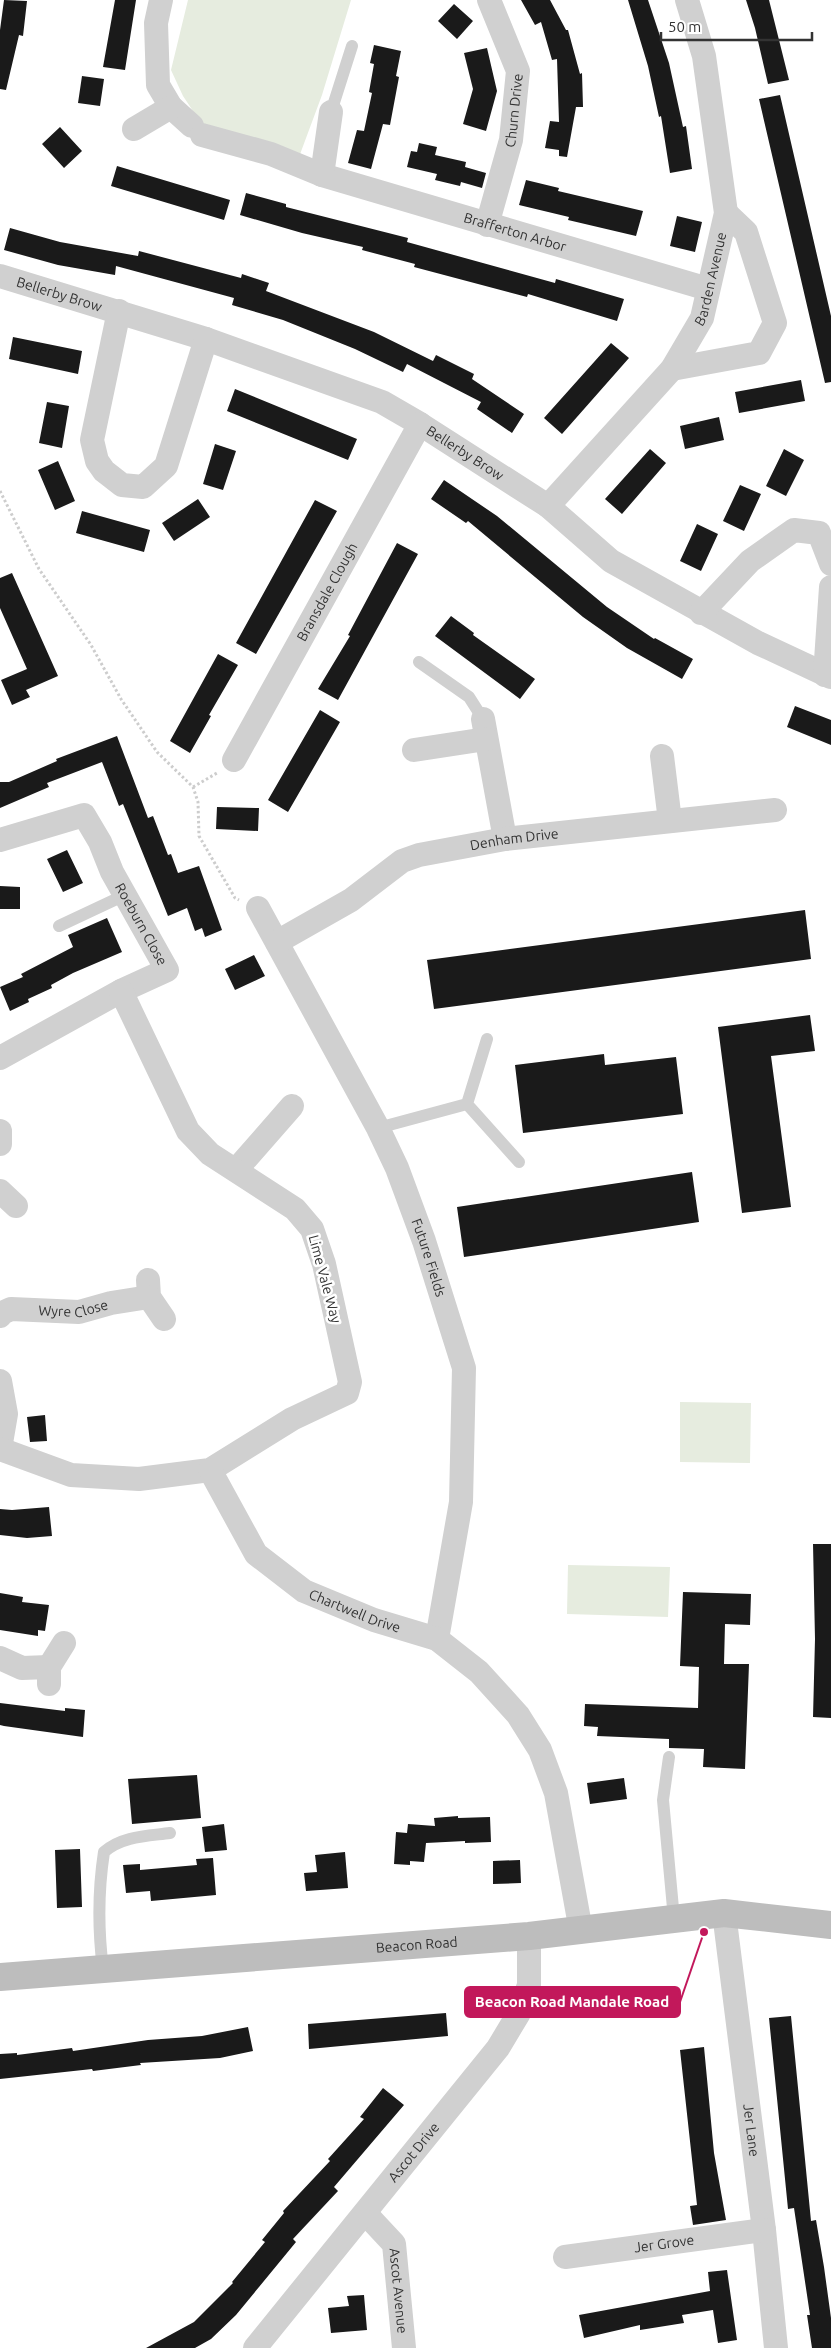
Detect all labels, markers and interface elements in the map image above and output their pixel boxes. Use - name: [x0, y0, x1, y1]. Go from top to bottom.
- scale bar: [661, 10, 812, 42]
- text: 50 m: [668, 18, 701, 35]
- street label: Churn Drive: [501, 73, 526, 149]
- street label: Brafferton Arbor: [462, 209, 569, 255]
- street label: Barden Avenue: [691, 231, 729, 329]
- street label: Bellerby Brow: [15, 274, 104, 315]
- street label: Bellerby Brow: [424, 422, 507, 484]
- street label: Bransdale Clough: [293, 540, 361, 644]
- street label: Denham Drive: [469, 825, 559, 853]
- street label: Roeburn Close: [112, 880, 171, 968]
- street label: Future Fields: [408, 1216, 449, 1299]
- street label: Lime Vale Way: [306, 1233, 345, 1325]
- street label: Wyre Close: [38, 1296, 110, 1320]
- street label: Chartwell Drive: [307, 1586, 402, 1636]
- street label: Beacon Road: [375, 1934, 458, 1956]
- callout: Beacon Road Mandale Road: [465, 1987, 680, 2017]
- text: Beacon Road Mandale Road: [475, 1993, 669, 2010]
- street label: Jer Lane: [740, 2103, 763, 2158]
- street label: Ascot Drive: [385, 2119, 442, 2185]
- street label: Jer Grove: [633, 2232, 695, 2256]
- street label: Ascot Avenue: [386, 2247, 411, 2334]

